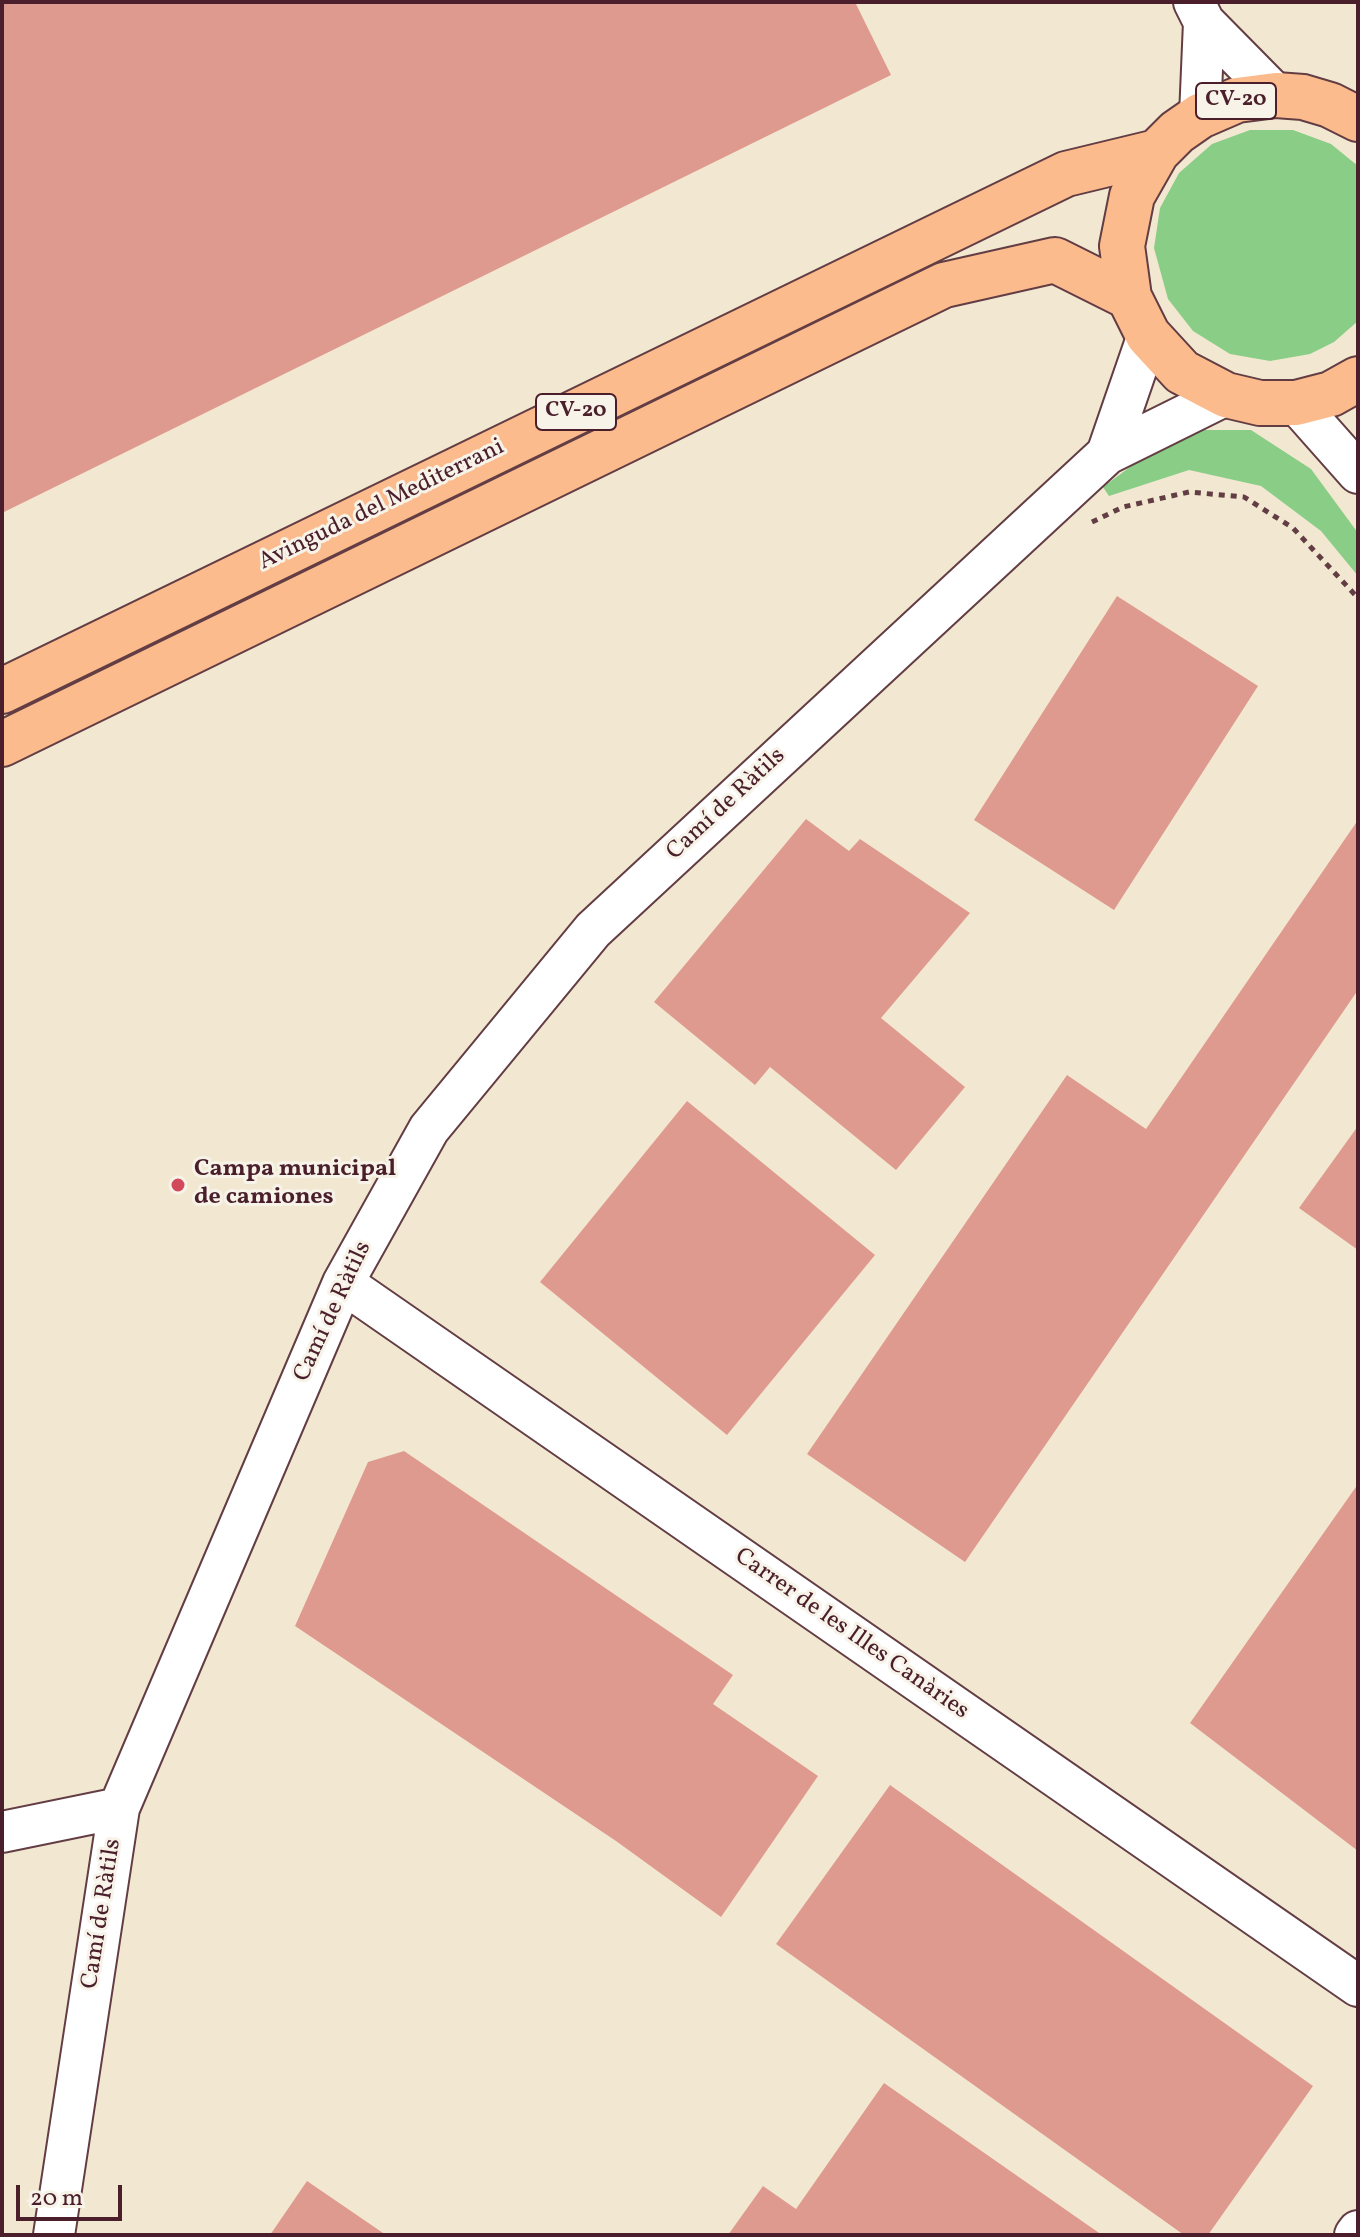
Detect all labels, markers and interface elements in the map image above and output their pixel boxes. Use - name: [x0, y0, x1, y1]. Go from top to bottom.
- road number: CV-20: [1196, 83, 1276, 119]
- road number: CV-20: [536, 394, 616, 430]
- street label: Avinguda del Mediterrani: [254, 434, 510, 578]
- street label: Camí de Ràtils: [662, 743, 792, 867]
- place label: Campa municipal de camiones: [194, 1157, 396, 1213]
- marker: Campa municipal de camiones: [169, 1176, 187, 1194]
- street label: Camí de Ràtils: [289, 1237, 379, 1387]
- street label: Carrer de les Illes Canàries: [728, 1543, 974, 1727]
- street label: Camí de Ràtils: [77, 1837, 129, 1991]
- scale bar: [20, 2169, 126, 2219]
- text: 20 m: [30, 2182, 83, 2216]

